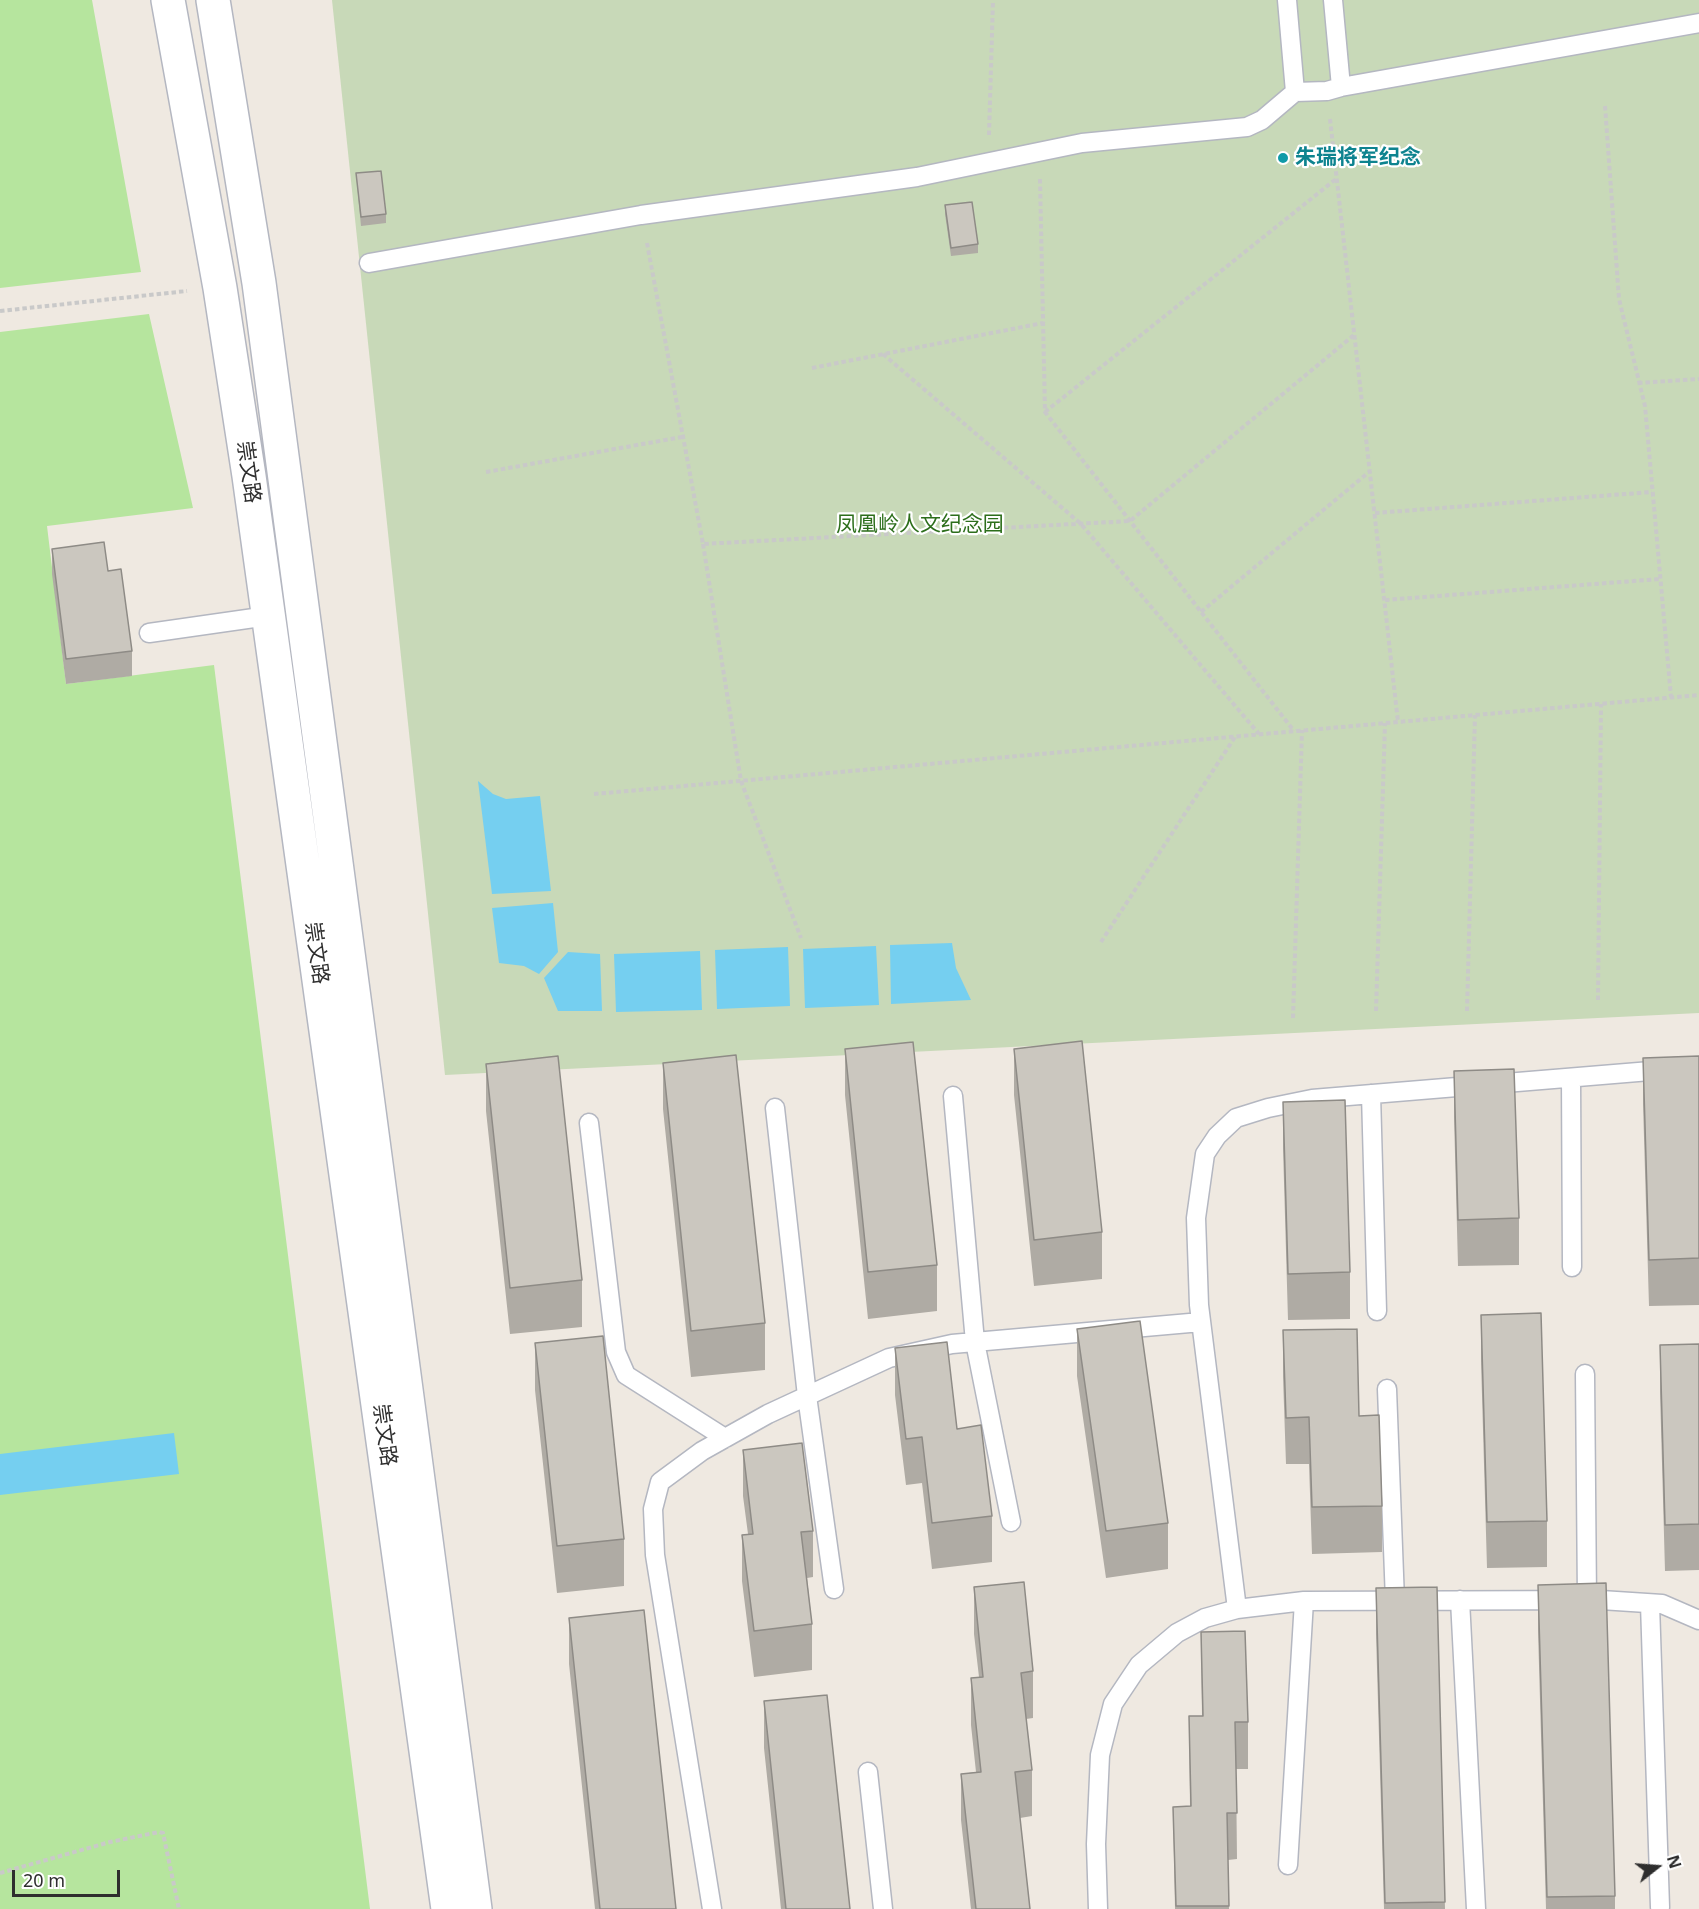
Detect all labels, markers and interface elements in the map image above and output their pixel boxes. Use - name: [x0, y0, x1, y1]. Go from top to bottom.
- place label: 朱瑞将军纪念: [1295, 145, 1421, 171]
- marker: 朱瑞将军纪念: [1276, 151, 1290, 165]
- street label: 崇文路: [231, 439, 265, 505]
- park label: 凤凰岭人文纪念园: [836, 512, 1004, 538]
- street label: 崇文路: [299, 920, 333, 986]
- street label: 崇文路: [367, 1402, 401, 1468]
- north arrow: [1627, 1837, 1687, 1897]
- text: N: [1662, 1852, 1687, 1871]
- scale bar: [15, 1858, 123, 1896]
- text: 20 m: [23, 1868, 65, 1892]

